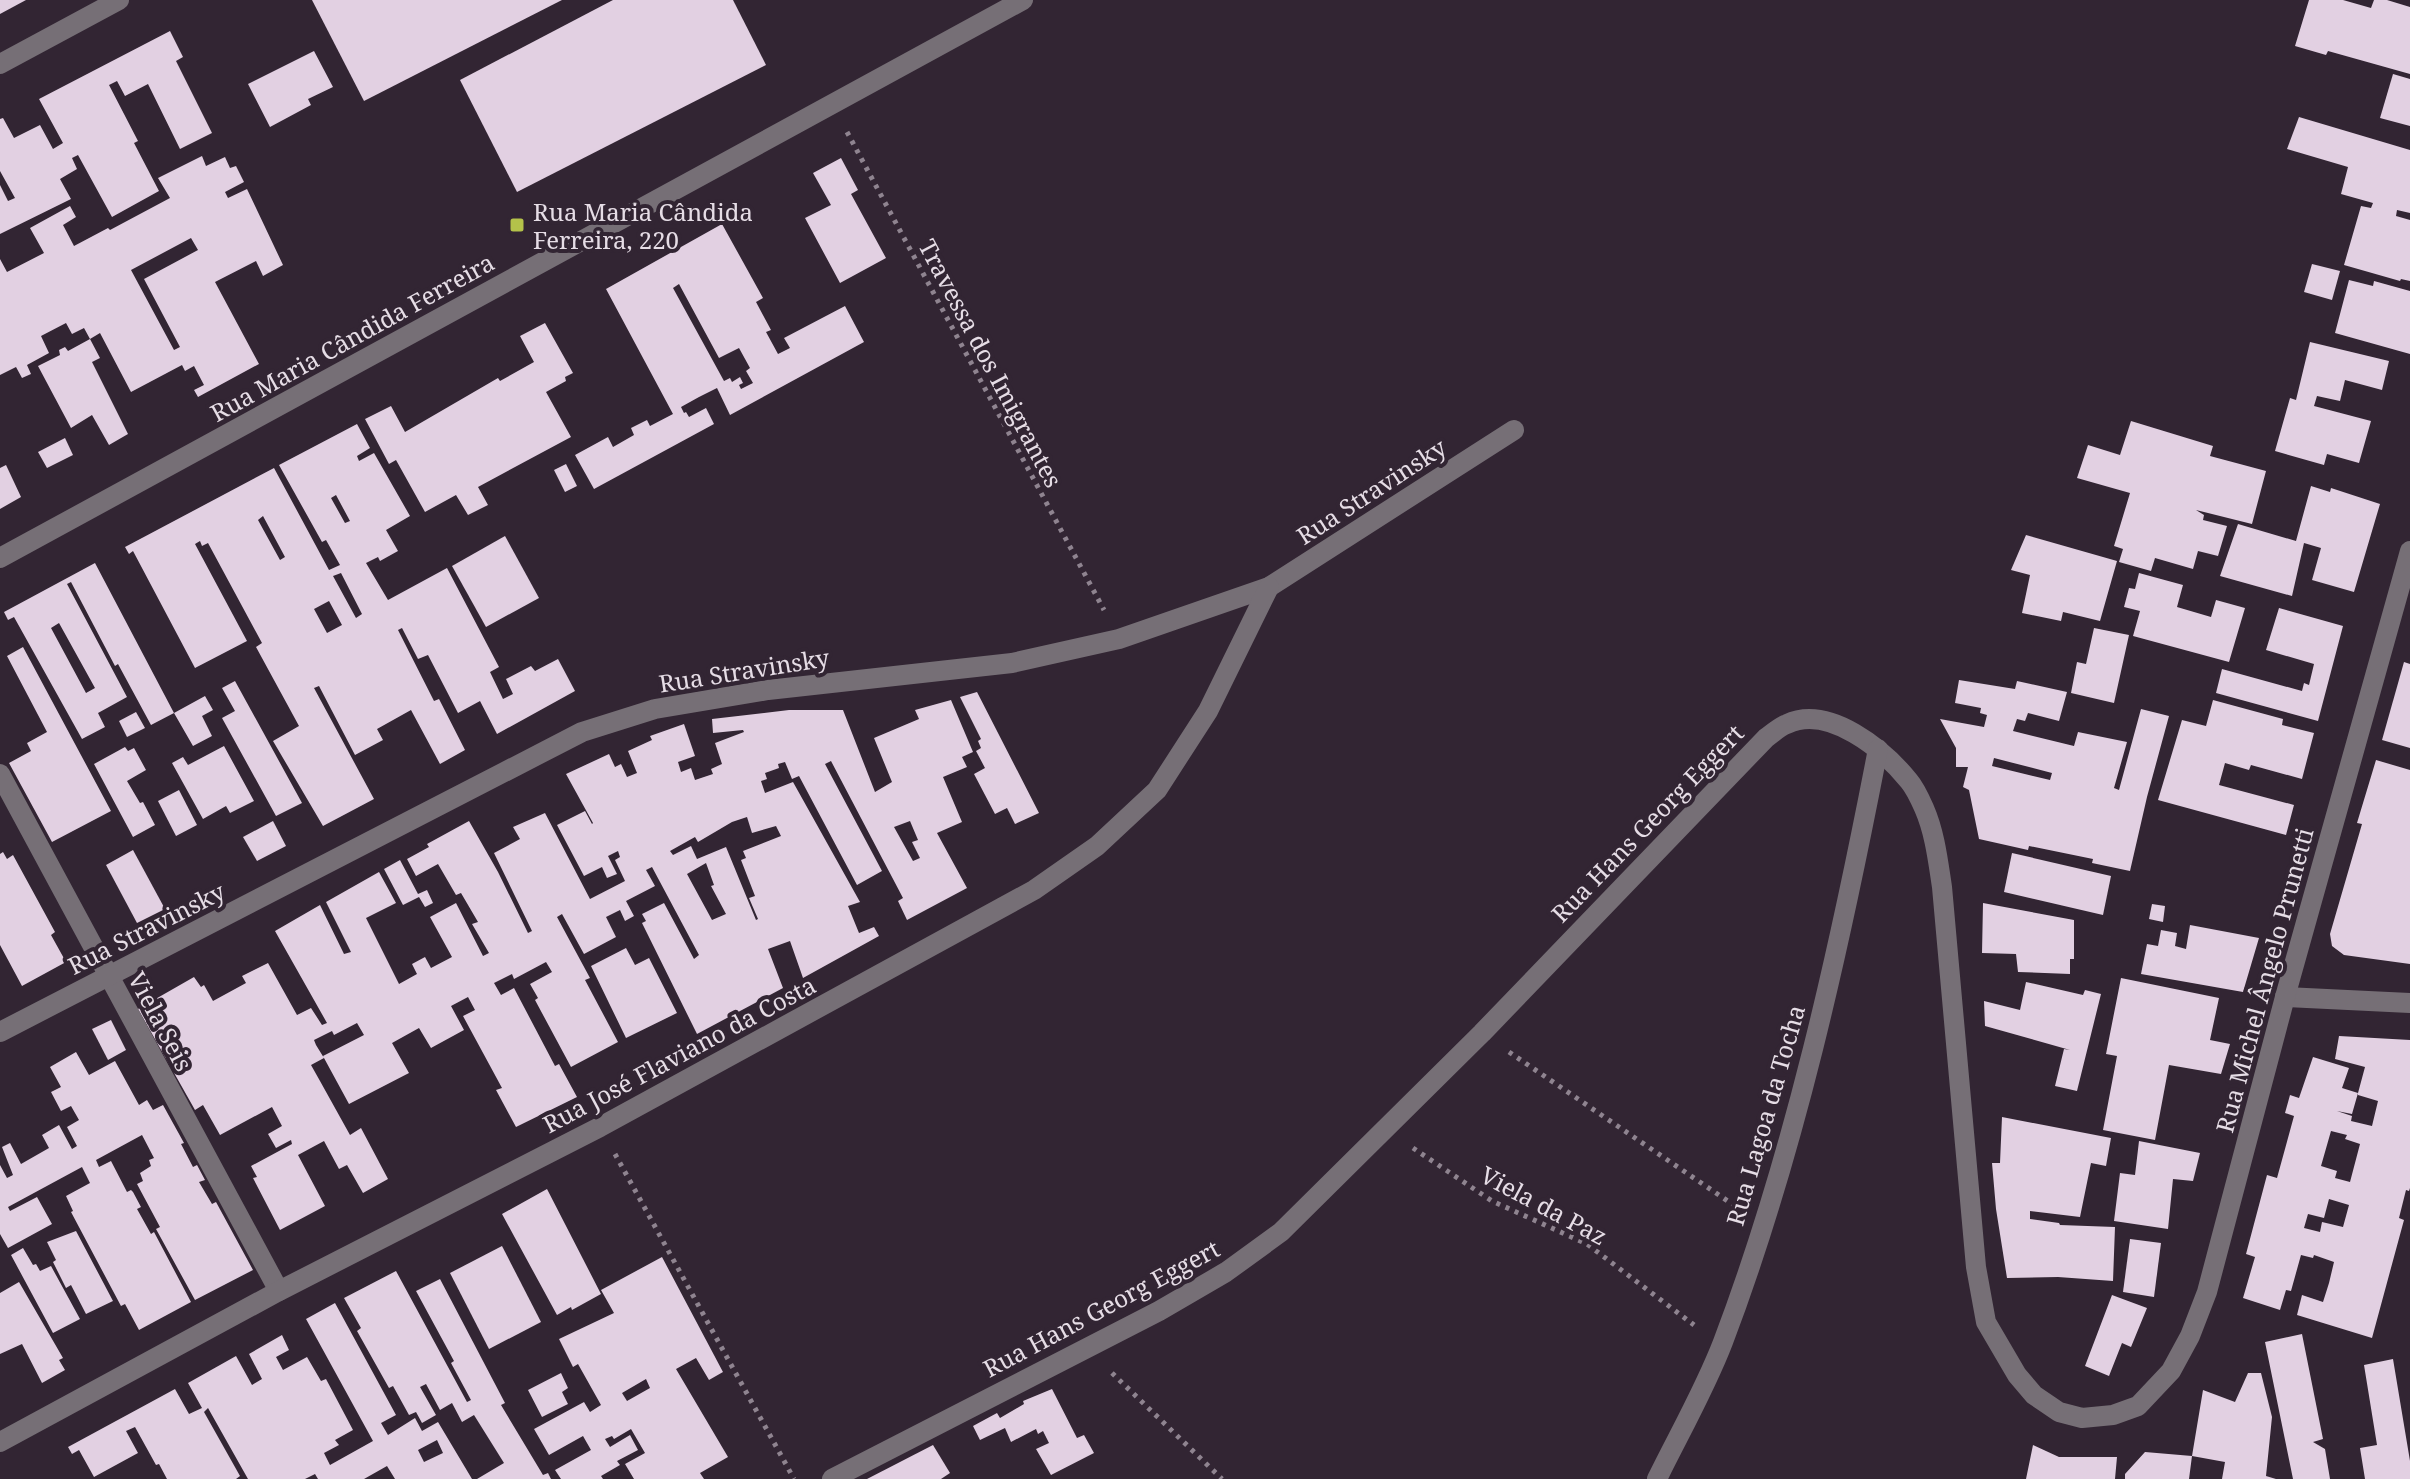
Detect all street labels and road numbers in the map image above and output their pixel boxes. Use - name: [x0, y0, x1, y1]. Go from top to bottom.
- street label: Travessa dos Imigrantes: [911, 233, 1071, 493]
- street label: Rua Maria Cândida Ferreira: [204, 245, 500, 429]
- street label: Rua Stravinsky: [1290, 430, 1453, 552]
- street label: Rua Stravinsky: [656, 640, 832, 700]
- street label: Rua Hans Georg Eggert: [1544, 717, 1750, 929]
- street label: Rua Michel Ângelo Prunetti: [2207, 824, 2321, 1136]
- street label: Rua Stravinsky: [62, 874, 231, 982]
- street label: Viela Seis: [121, 965, 201, 1077]
- street label: Rua José Flaviano da Costa: [537, 968, 821, 1140]
- street label: Rua Lagoa da Tocha: [1718, 1001, 1812, 1229]
- street label: Viela da Paz: [1475, 1158, 1613, 1252]
- street label: Rua Hans Georg Eggert: [977, 1232, 1225, 1384]

